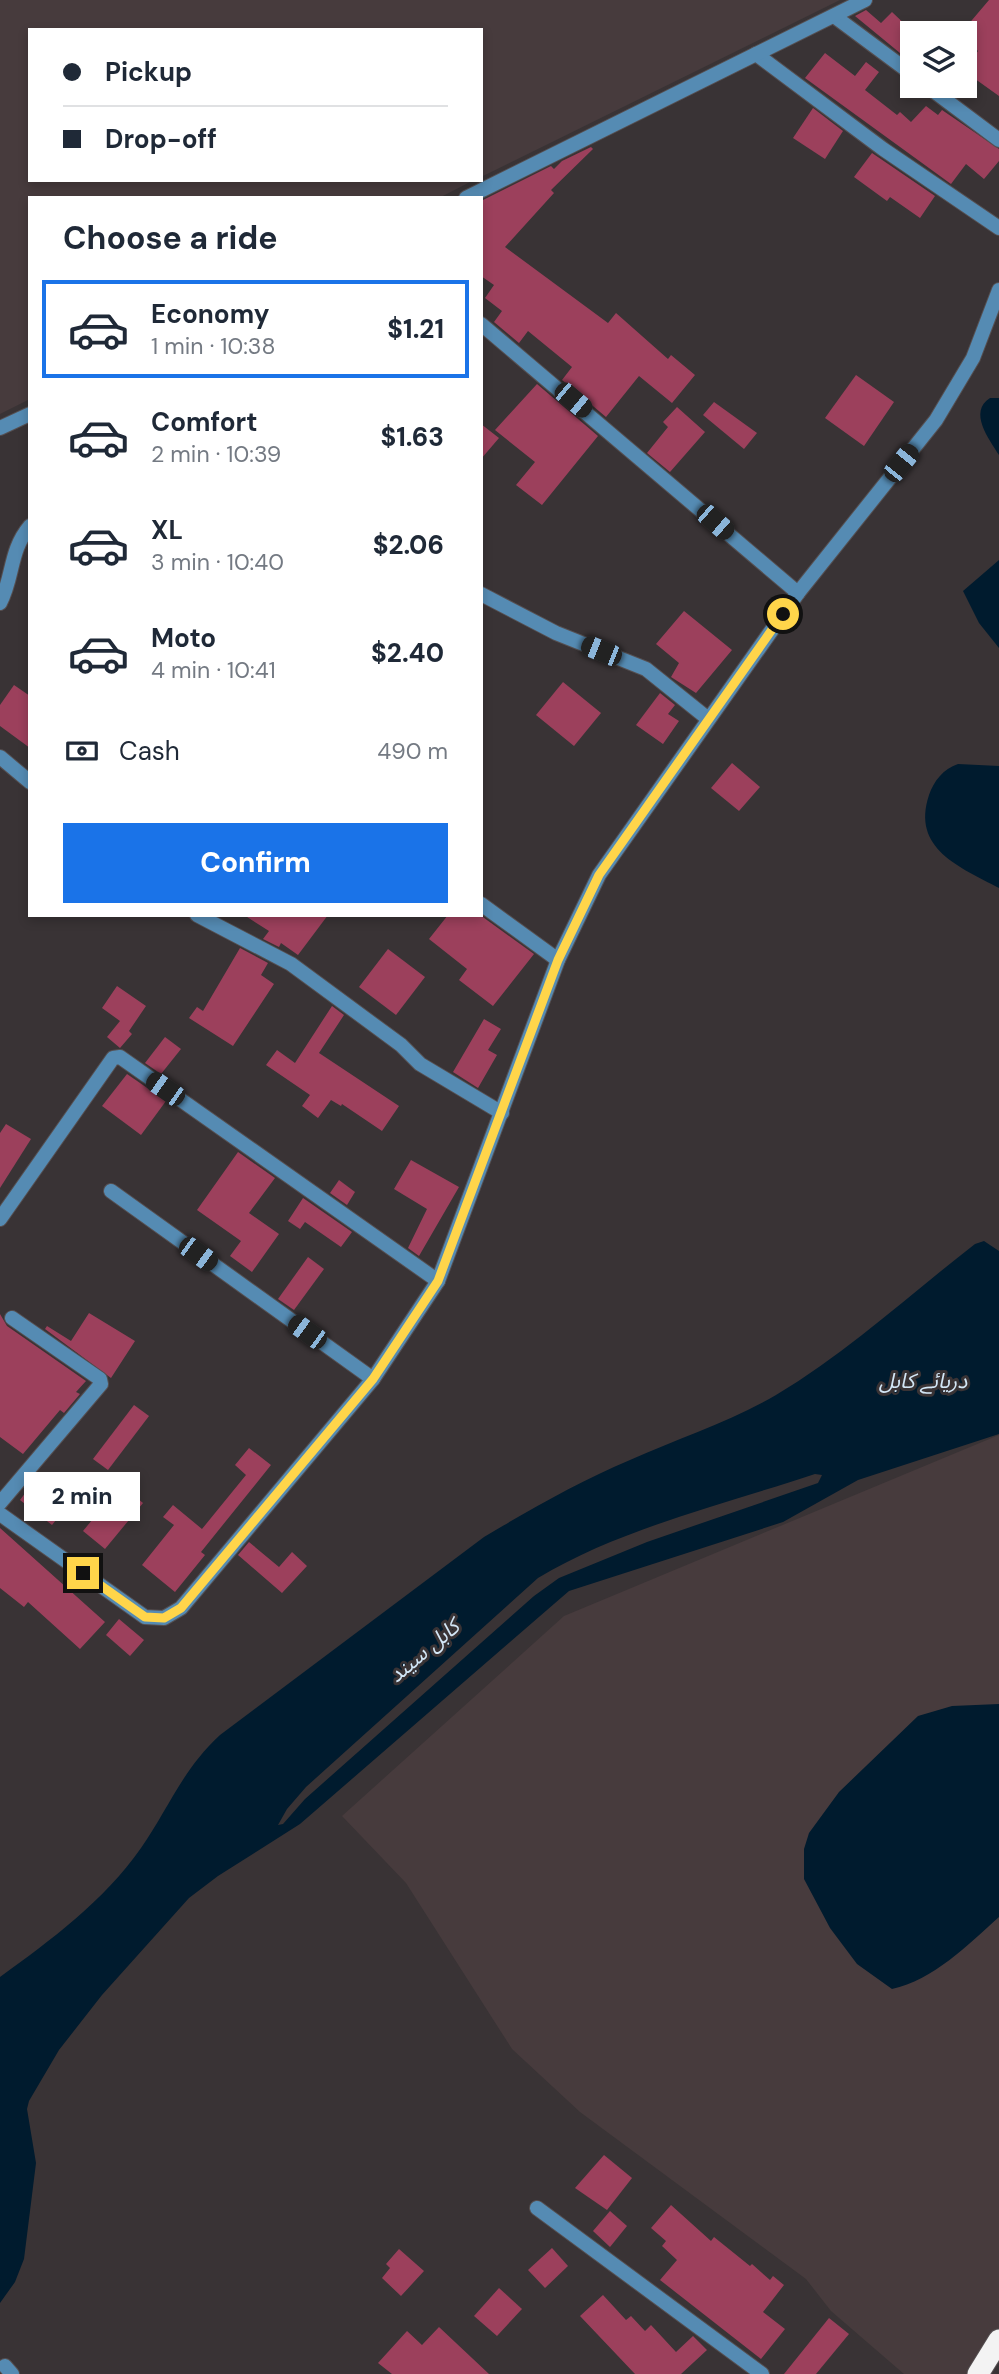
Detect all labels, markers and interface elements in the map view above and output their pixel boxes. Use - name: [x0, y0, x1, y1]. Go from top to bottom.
- map controls: [900, 21, 977, 98]
- button: layers: [900, 21, 977, 98]
- text: Pickup: [105, 55, 192, 89]
- text: Drop-off: [105, 122, 217, 156]
- text: Choose a ride: [63, 217, 278, 259]
- text: Economy: [151, 297, 269, 331]
- icon: car: [67, 298, 130, 361]
- text: $1.21: [387, 312, 444, 346]
- text: 1 min · 10:38: [151, 331, 275, 361]
- car: [551, 378, 596, 422]
- text: Comfort: [151, 405, 257, 439]
- icon: car: [67, 406, 130, 469]
- text: $1.63: [381, 420, 444, 454]
- text: 2 min · 10:39: [151, 439, 281, 469]
- car: [880, 440, 923, 486]
- car: [693, 500, 738, 544]
- text: XL: [151, 513, 183, 547]
- icon: car: [67, 514, 130, 577]
- text: $2.06: [373, 528, 444, 562]
- text: 3 min · 10:40: [151, 547, 284, 577]
- route start: [767, 598, 799, 630]
- text: Moto: [151, 621, 216, 655]
- icon: car: [67, 622, 130, 685]
- car: [578, 633, 625, 669]
- text: $2.40: [371, 636, 444, 670]
- text: 4 min · 10:41: [151, 655, 276, 685]
- icon: cash: [63, 732, 101, 770]
- text: Cash: [119, 734, 180, 768]
- text: 490 m: [377, 736, 448, 766]
- button: Confirm: [63, 823, 448, 903]
- car: [142, 1068, 189, 1110]
- car: [175, 1233, 222, 1275]
- car: [284, 1311, 331, 1353]
- water label: دریائے کابل: [879, 1367, 968, 1395]
- callout: 2 min: [25, 1472, 141, 1520]
- text: 2 min: [51, 1481, 113, 1511]
- route end: [67, 1557, 99, 1589]
- water label: کابل سيند: [383, 1610, 469, 1689]

